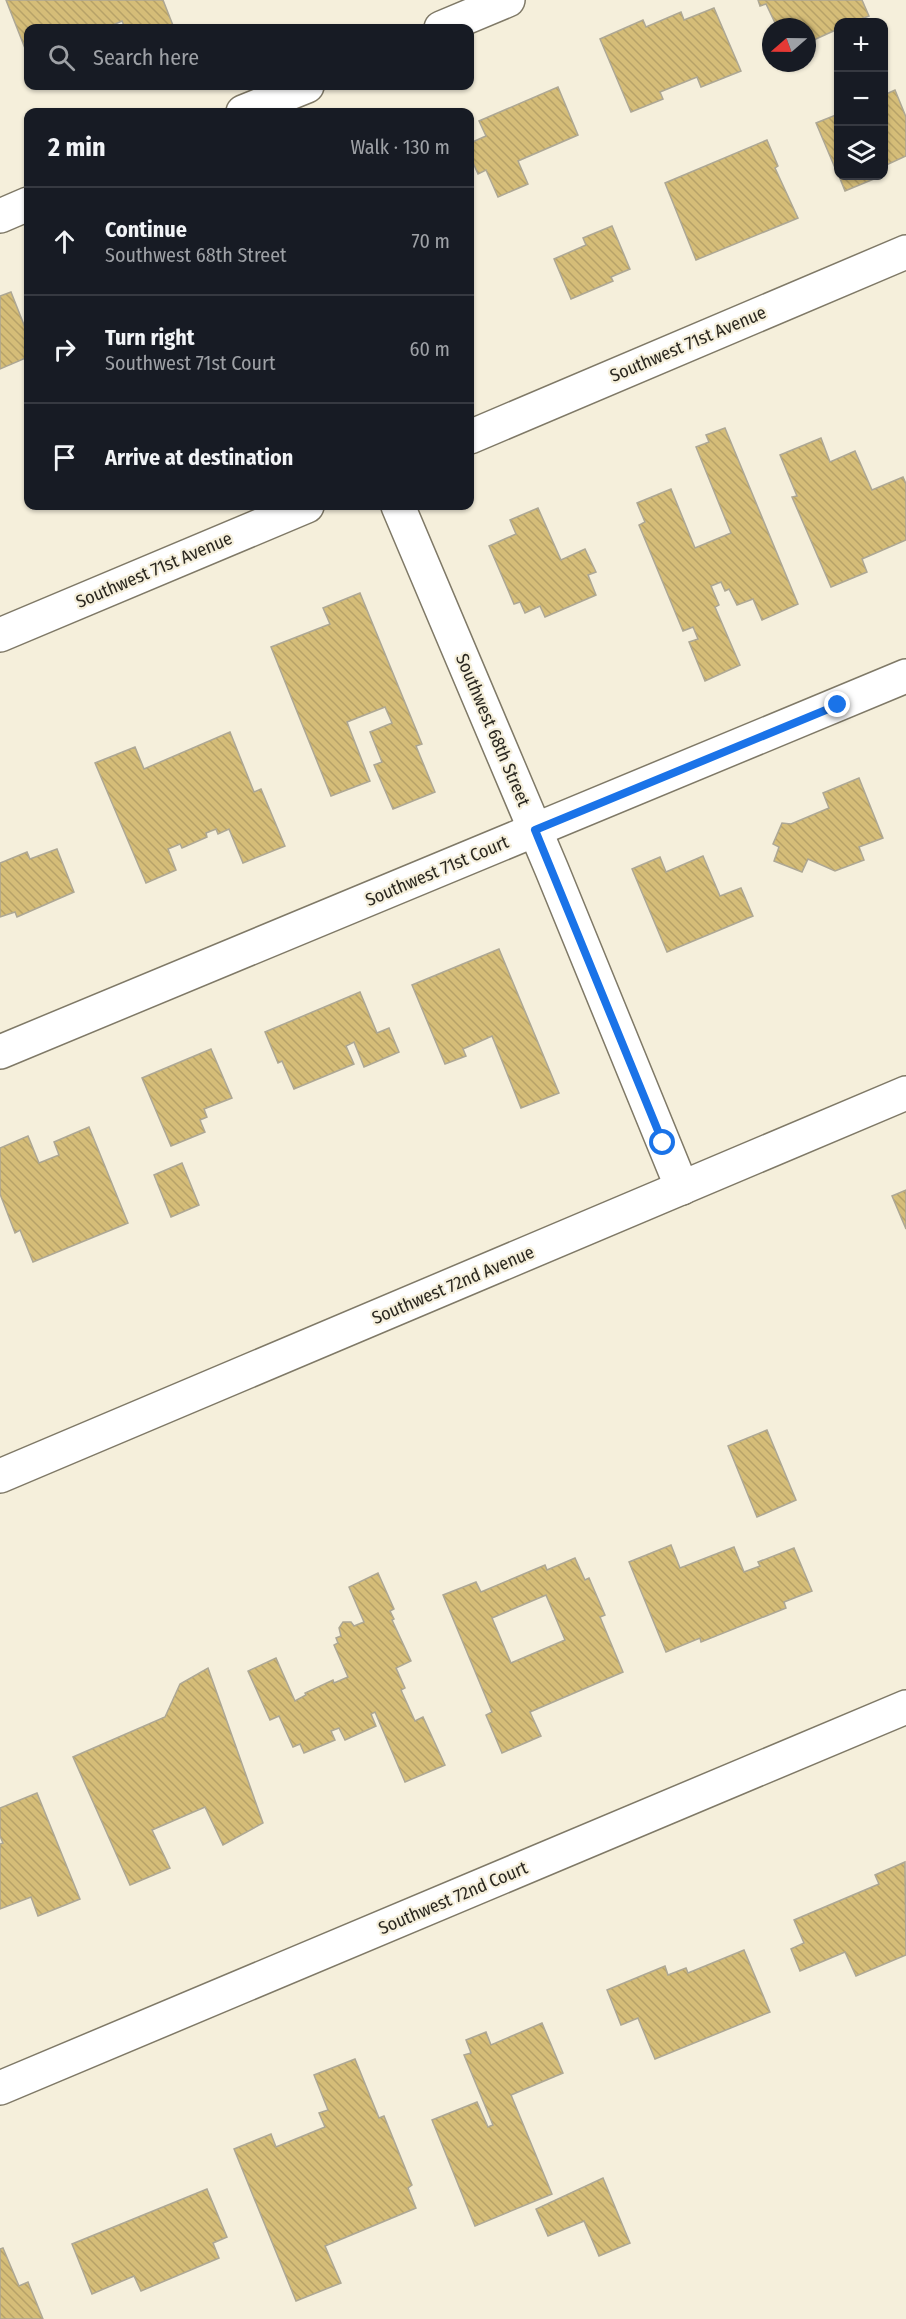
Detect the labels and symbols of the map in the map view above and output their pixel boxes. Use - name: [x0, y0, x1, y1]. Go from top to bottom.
- north arrow: [762, 18, 816, 72]
- street label: Southwest 71st Avenue: [607, 301, 770, 387]
- street label: Southwest 71st Avenue: [73, 527, 236, 613]
- street label: Southwest 68th Street: [451, 650, 535, 810]
- route end: [824, 691, 850, 717]
- street label: Southwest 71st Court: [362, 831, 512, 911]
- route start: [649, 1129, 675, 1155]
- street label: Southwest 72nd Avenue: [369, 1241, 538, 1329]
- street label: Southwest 72nd Court: [375, 1857, 531, 1939]

